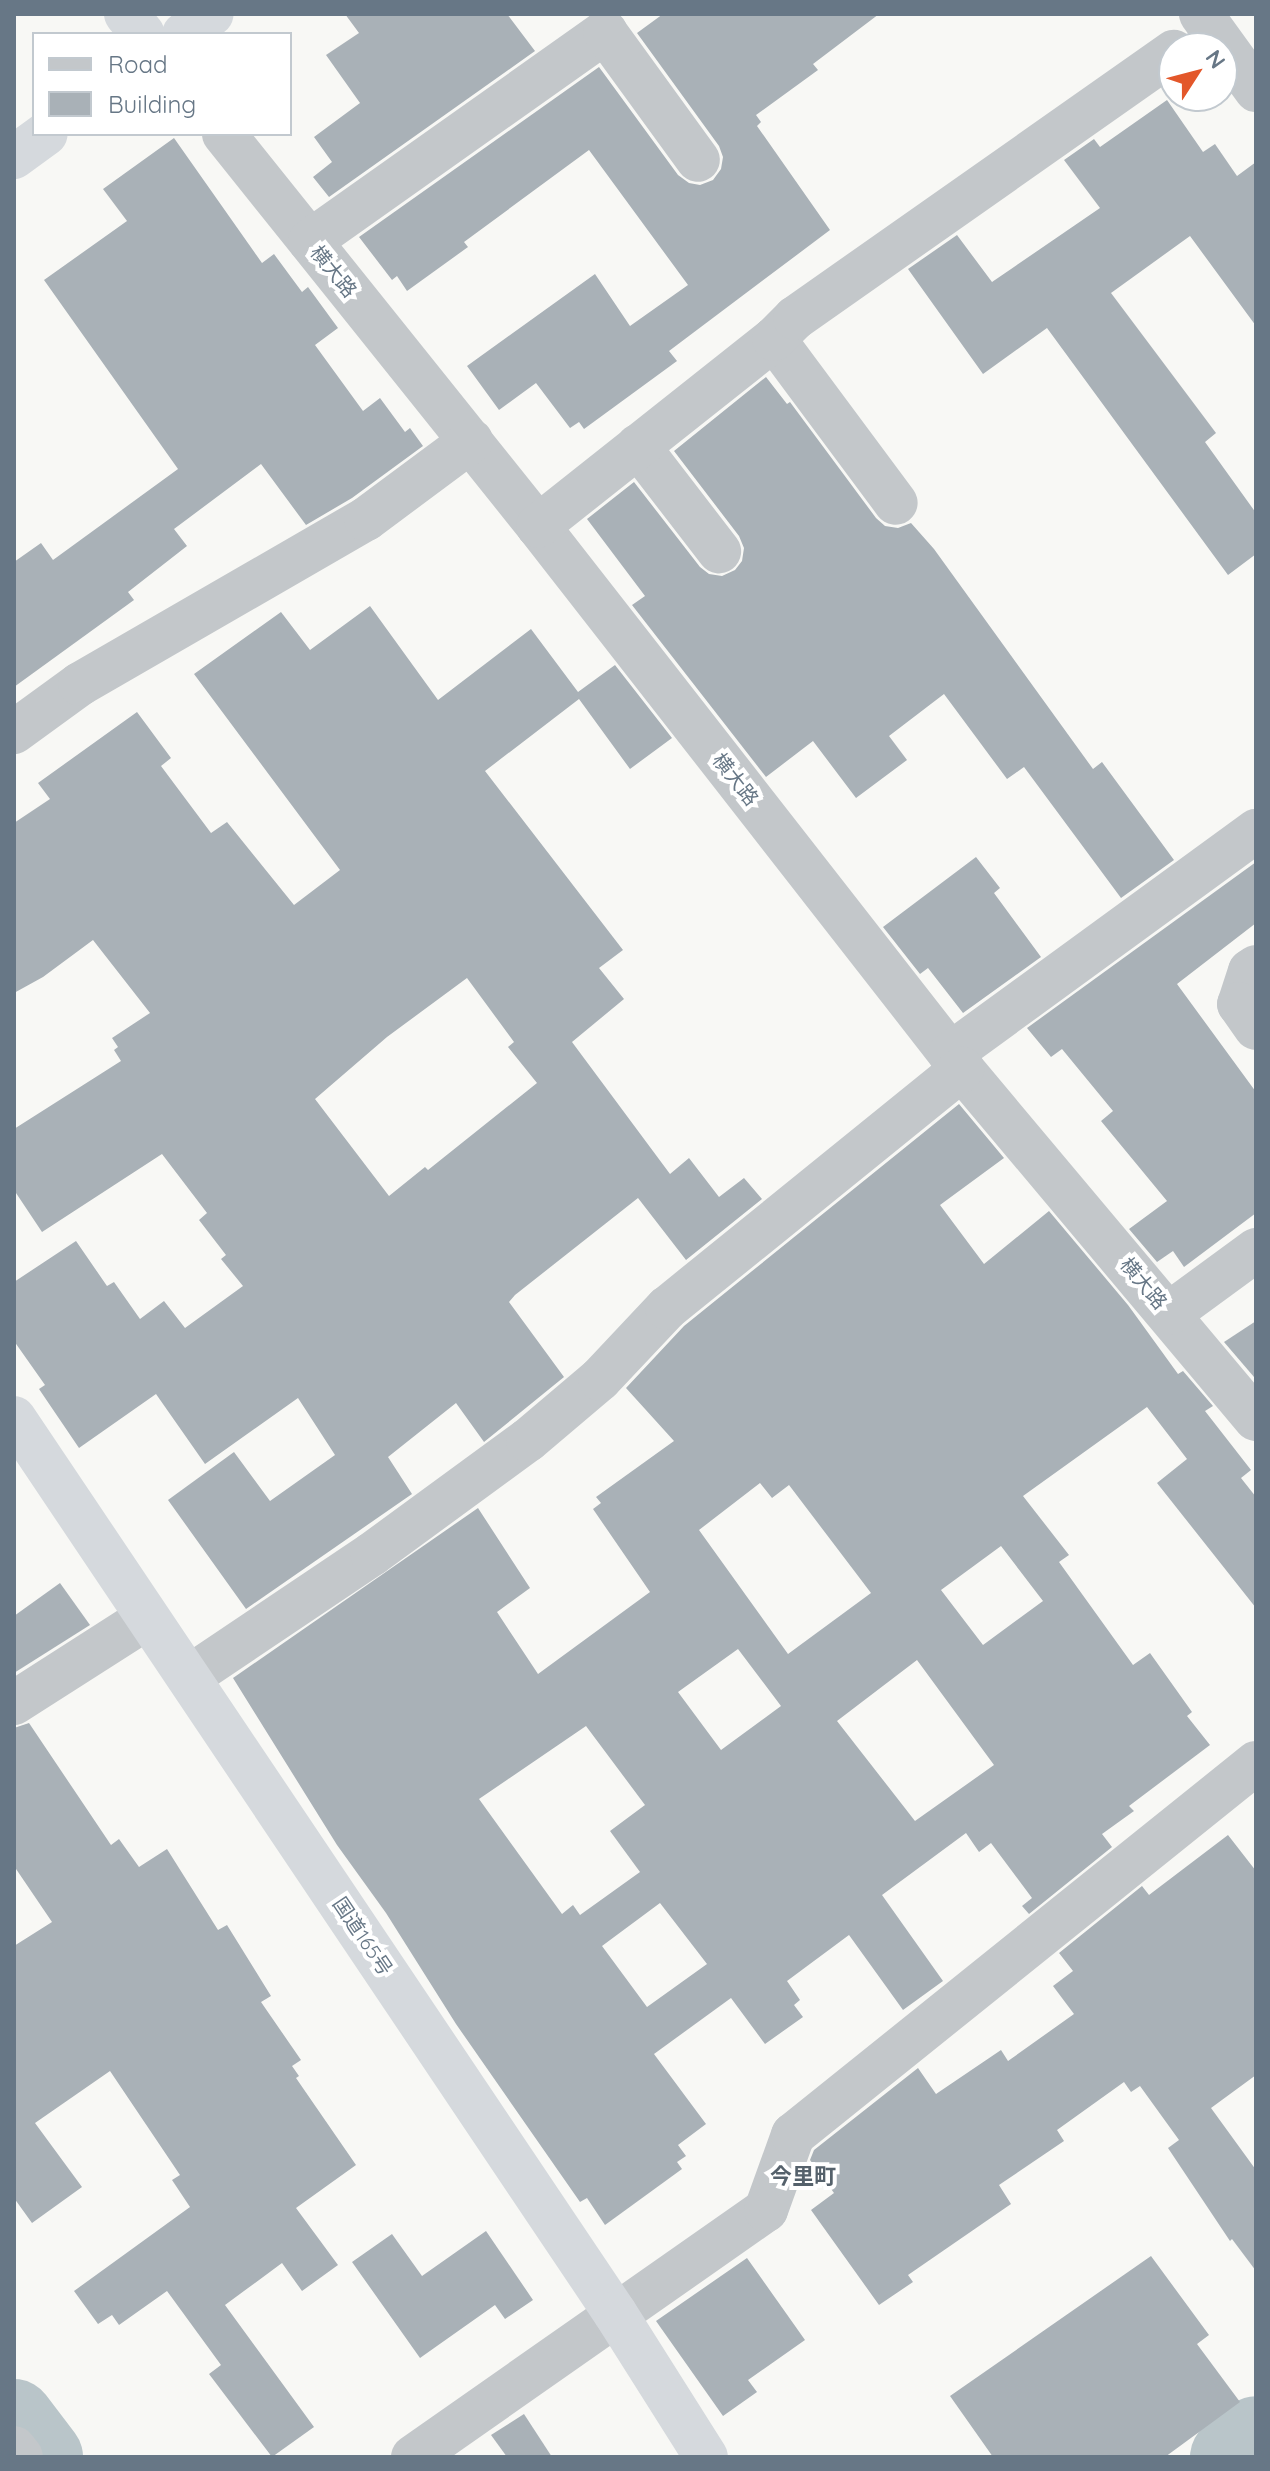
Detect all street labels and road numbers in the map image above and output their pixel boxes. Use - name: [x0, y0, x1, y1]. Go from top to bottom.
- street label: 横大路: [306, 240, 362, 302]
- street label: 横大路: [708, 748, 764, 810]
- street label: 横大路: [1116, 1252, 1172, 1314]
- street label: 国道165号: [328, 1892, 398, 1980]

